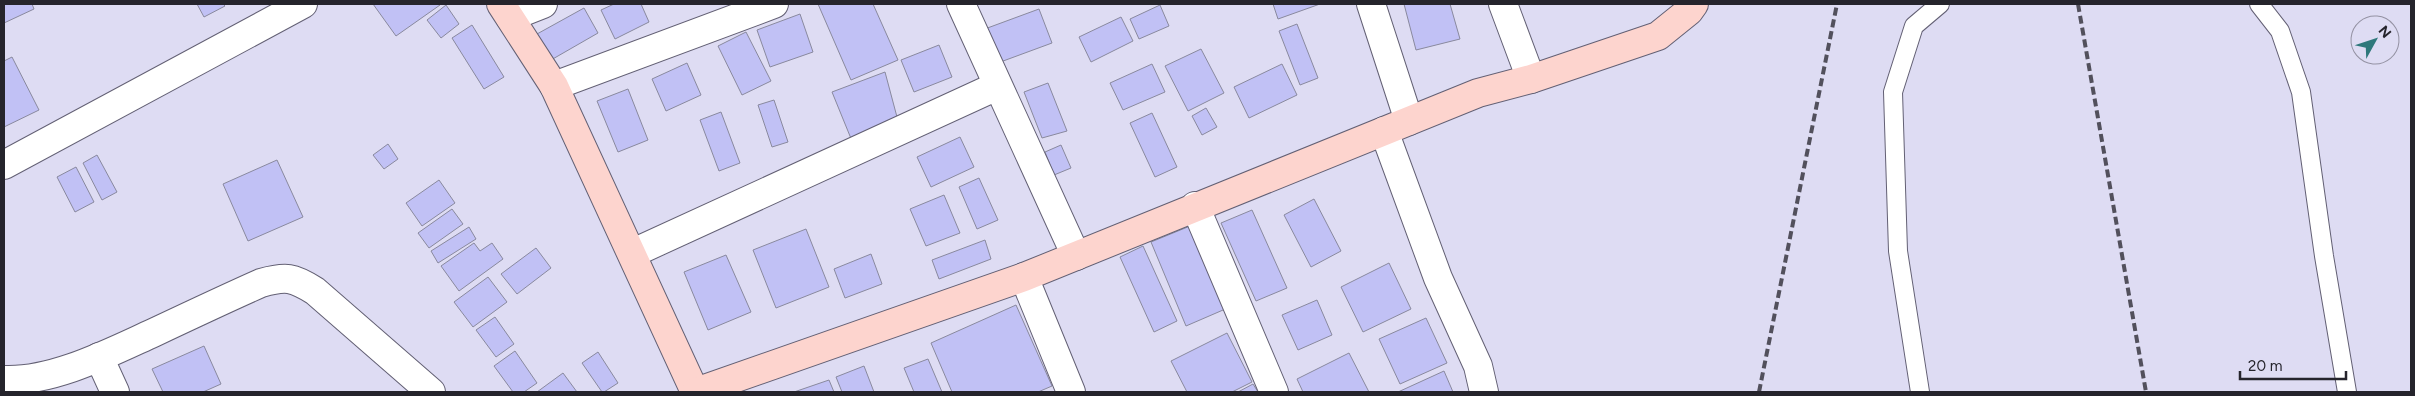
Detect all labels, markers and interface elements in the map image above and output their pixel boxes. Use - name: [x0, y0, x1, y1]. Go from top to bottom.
- north arrow: [2350, 15, 2400, 65]
- text: N: [2375, 22, 2395, 42]
- scale bar: [2240, 348, 2346, 380]
- text: 20 m: [2248, 357, 2282, 375]

